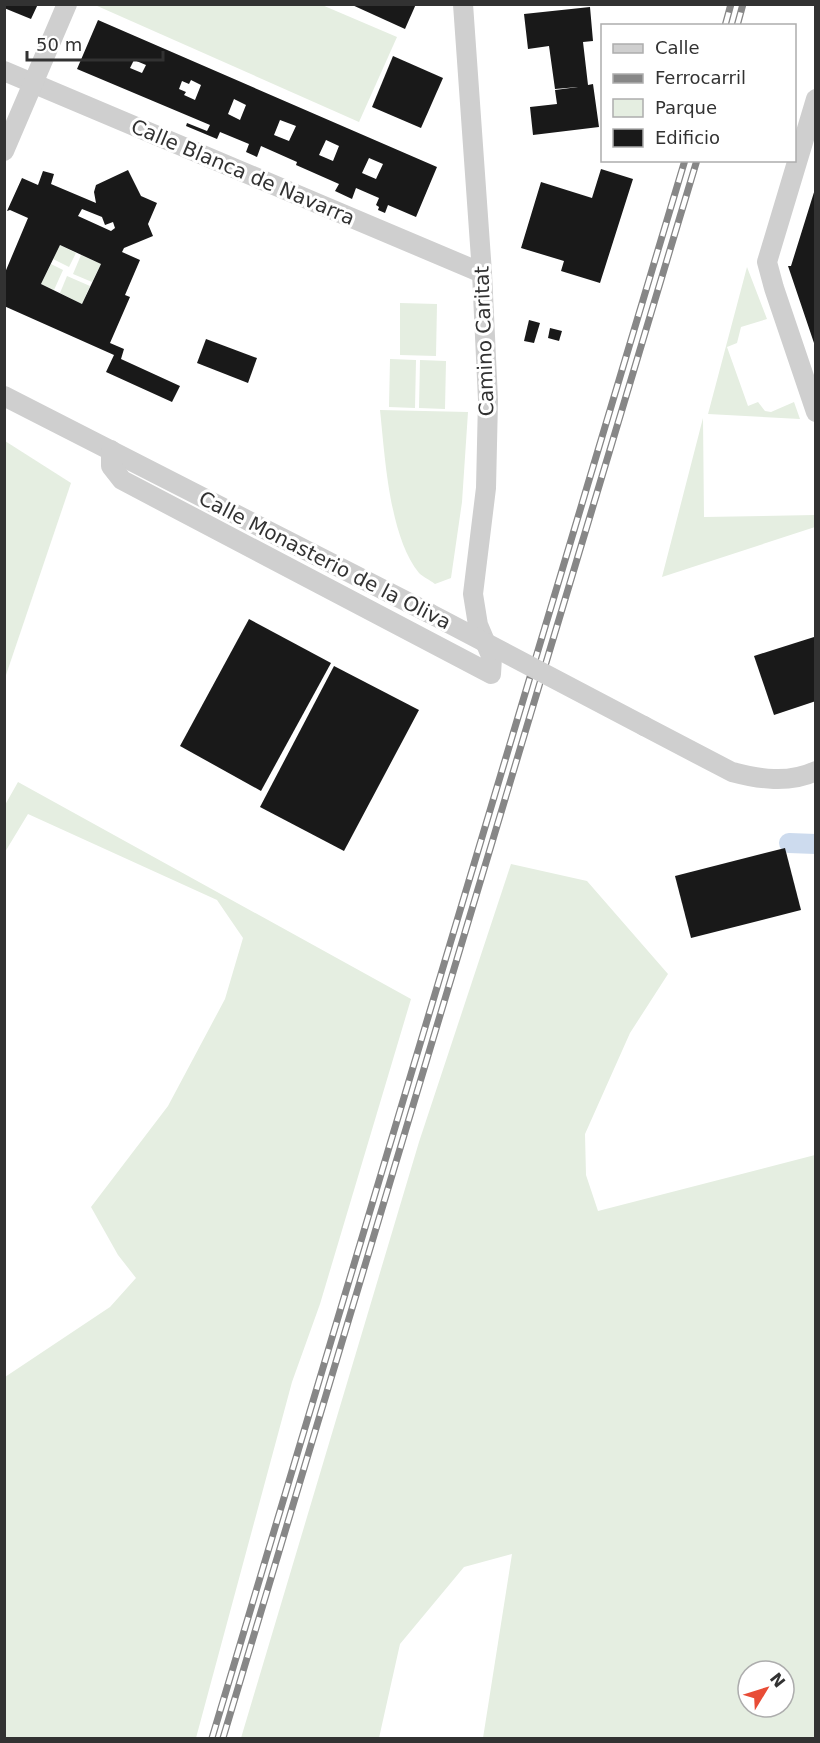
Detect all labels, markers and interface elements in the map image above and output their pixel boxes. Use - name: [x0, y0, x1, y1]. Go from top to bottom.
- scale bar: [27, 24, 164, 62]
- legend: [601, 24, 796, 162]
- text: 50 m: [36, 34, 82, 55]
- text: Calle: [655, 37, 700, 58]
- text: Ferrocarril: [655, 67, 746, 88]
- text: Parque: [655, 97, 717, 118]
- street label: Calle Blanca de Navarra: [127, 114, 359, 230]
- text: Edificio: [655, 127, 720, 148]
- street label: Camino Caritat: [469, 265, 499, 417]
- street label: Calle Monasterio de la Oliva: [195, 486, 455, 634]
- north arrow: [736, 1659, 796, 1719]
- text: N: [766, 1669, 789, 1691]

